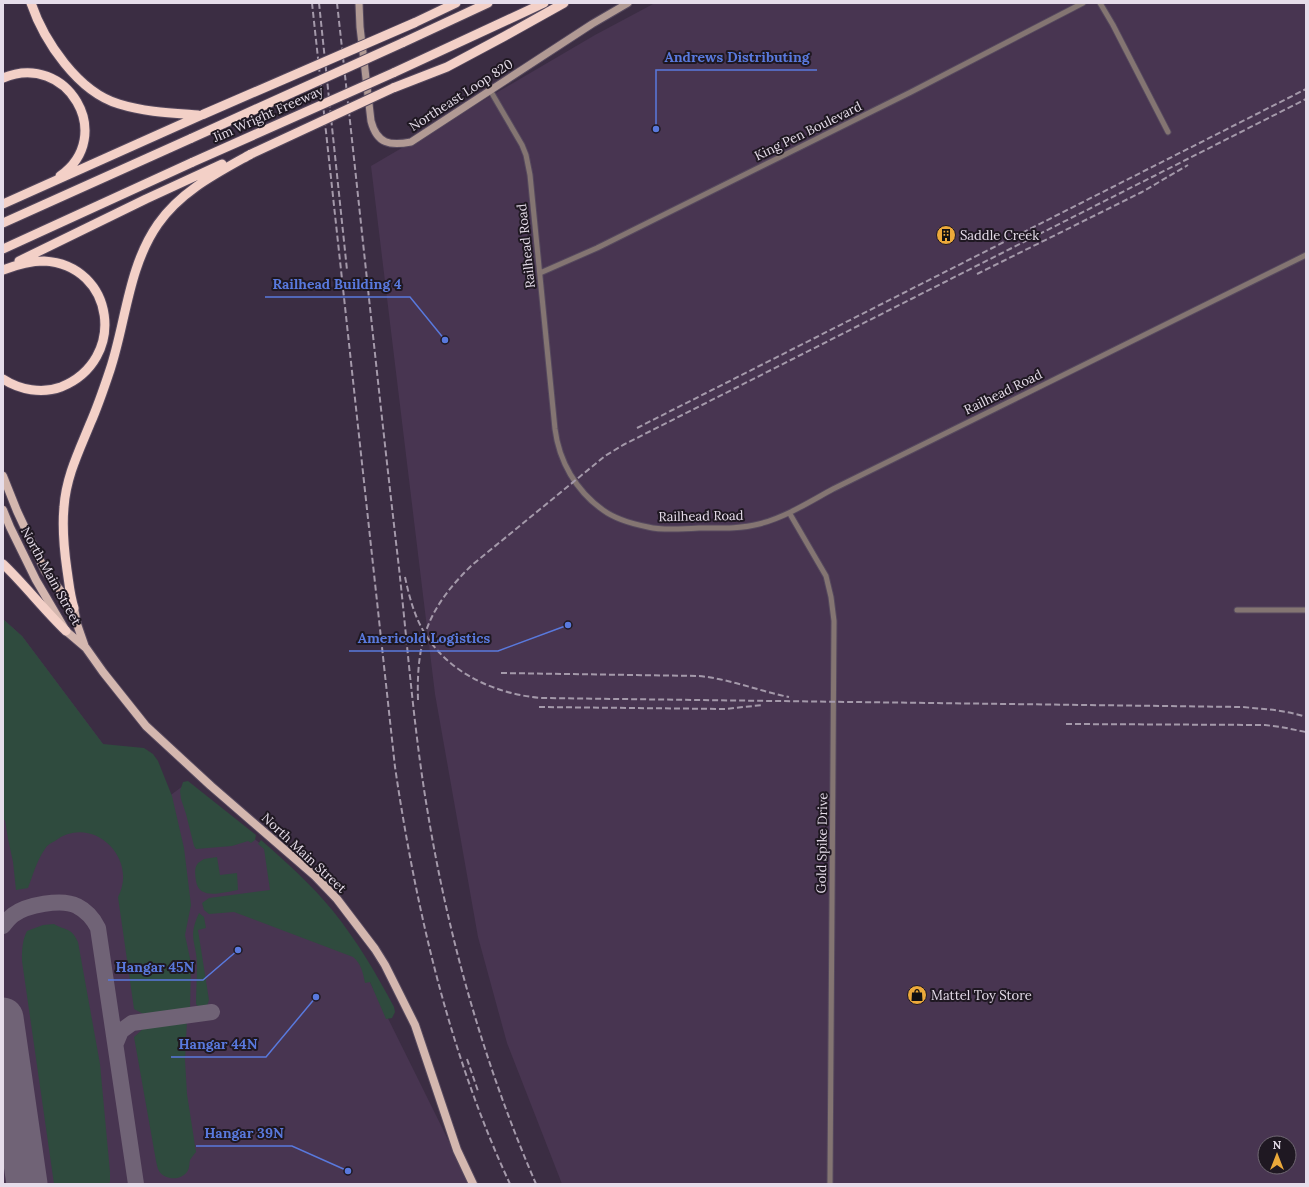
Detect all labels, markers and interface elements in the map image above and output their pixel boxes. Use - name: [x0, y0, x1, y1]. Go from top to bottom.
- callout: Andrews Distributing: [656, 44, 817, 70]
- text: Andrews Distributing: [664, 48, 811, 66]
- street label: Northeast Loop 820: [406, 55, 516, 135]
- street label: Jim Wright Freeway: [209, 82, 326, 146]
- street label: King Pen Boulevard: [751, 97, 865, 164]
- street label: Railhead Road: [513, 203, 539, 289]
- building icon: Saddle Creek: [935, 224, 957, 246]
- place label: Saddle Creek: [960, 227, 1039, 244]
- callout: Railhead Building 4: [265, 271, 410, 297]
- text: Railhead Building 4: [272, 275, 402, 293]
- street label: Railhead Road: [961, 366, 1045, 418]
- street label: Railhead Road: [658, 507, 744, 525]
- street label: North Main Street: [17, 524, 85, 628]
- callout: Americold Logistics: [349, 625, 498, 651]
- text: Americold Logistics: [358, 629, 491, 647]
- street label: Gold Spike Drive: [813, 792, 831, 894]
- street label: North Main Street: [258, 809, 350, 897]
- callout: Hangar 45N: [108, 954, 203, 980]
- text: Hangar 45N: [116, 958, 195, 976]
- shop icon: Mattel Toy Store: [906, 984, 928, 1006]
- place label: Mattel Toy Store: [931, 987, 1032, 1004]
- callout: Hangar 44N: [171, 1031, 266, 1057]
- text: Hangar 44N: [178, 1035, 258, 1053]
- callout: Hangar 39N: [196, 1120, 292, 1146]
- text: Hangar 39N: [204, 1124, 284, 1142]
- north arrow: [1257, 1135, 1297, 1175]
- text: N: [1273, 1138, 1282, 1152]

